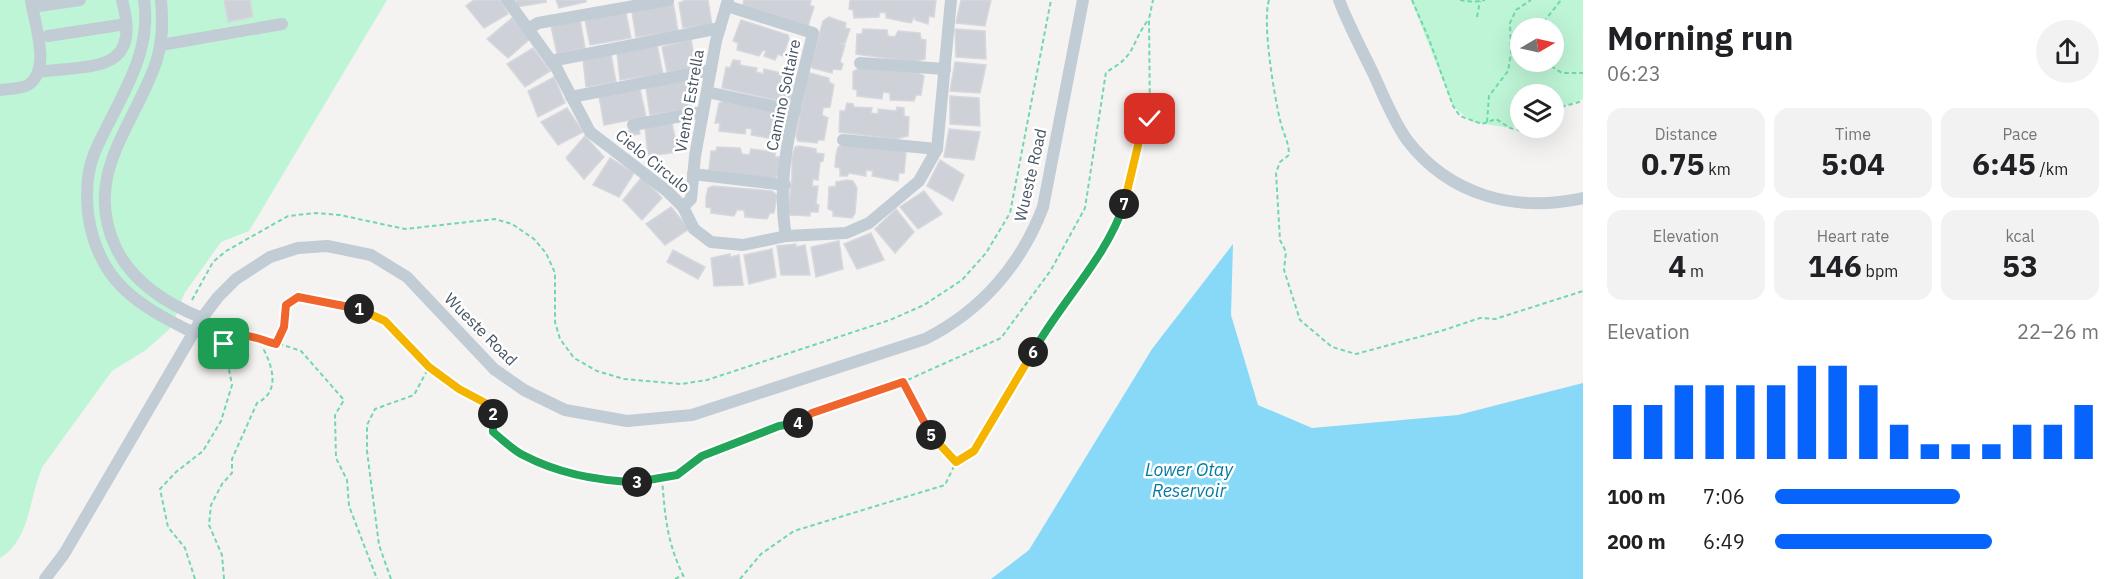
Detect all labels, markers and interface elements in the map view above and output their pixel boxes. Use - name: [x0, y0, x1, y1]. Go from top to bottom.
- text: Morning run: [1607, 16, 1793, 59]
- north arrow: [1510, 18, 1564, 72]
- map controls: [1510, 18, 1564, 138]
- button: share: [2036, 20, 2099, 83]
- street label: Camino Soltaire: [761, 37, 805, 153]
- street label: Viento Estrella: [670, 47, 708, 154]
- text: 06:23: [1607, 60, 1661, 87]
- button: layers: [1510, 84, 1564, 138]
- pin: [1124, 93, 1175, 144]
- icon: check: [1133, 102, 1166, 135]
- text: Distance: [1655, 124, 1717, 144]
- text: Time: [1835, 124, 1871, 144]
- text: Pace: [2003, 124, 2037, 144]
- street label: Cielo Circulo: [612, 125, 694, 197]
- street label: Wueste Road: [1010, 127, 1050, 223]
- text: 0.75: [1641, 144, 1705, 183]
- text: 5:04: [1821, 144, 1885, 183]
- text: 6:45: [1972, 144, 2036, 183]
- text: km: [1705, 159, 1731, 179]
- text: /km: [2036, 159, 2068, 179]
- pin: 7: [1109, 189, 1139, 219]
- text: 7: [1119, 194, 1129, 214]
- text: Elevation: [1653, 226, 1719, 246]
- text: Heart rate: [1817, 226, 1889, 246]
- text: kcal: [2005, 226, 2035, 246]
- text: 4: [1668, 246, 1686, 285]
- text: 146: [1808, 246, 1862, 285]
- text: 53: [2002, 246, 2038, 285]
- text: m: [1686, 261, 1704, 281]
- text: bpm: [1862, 261, 1898, 281]
- street label: Wueste Road: [440, 288, 522, 370]
- pin: 1: [344, 294, 374, 324]
- text: 1: [354, 299, 364, 319]
- pin: [198, 318, 249, 369]
- text: Elevation: [1607, 318, 1690, 345]
- text: 22–26 m: [2017, 318, 2099, 345]
- icon: arrive: [207, 327, 240, 360]
- pin: 6: [1018, 337, 1048, 367]
- text: 6: [1028, 342, 1038, 362]
- pin: 2: [478, 399, 508, 429]
- text: 2: [488, 404, 498, 424]
- pin: 4: [783, 408, 813, 438]
- text: 4: [793, 413, 803, 433]
- pin: 5: [916, 420, 946, 450]
- text: 5: [926, 425, 936, 445]
- water label: Lower Otay Reservoir: [1145, 458, 1234, 502]
- pin: 3: [622, 467, 652, 497]
- text: 3: [632, 472, 642, 492]
- text: 100 m: [1607, 483, 1666, 510]
- text: 7:06: [1703, 483, 1745, 510]
- text: 200 m: [1607, 528, 1666, 555]
- text: 6:49: [1703, 528, 1745, 555]

